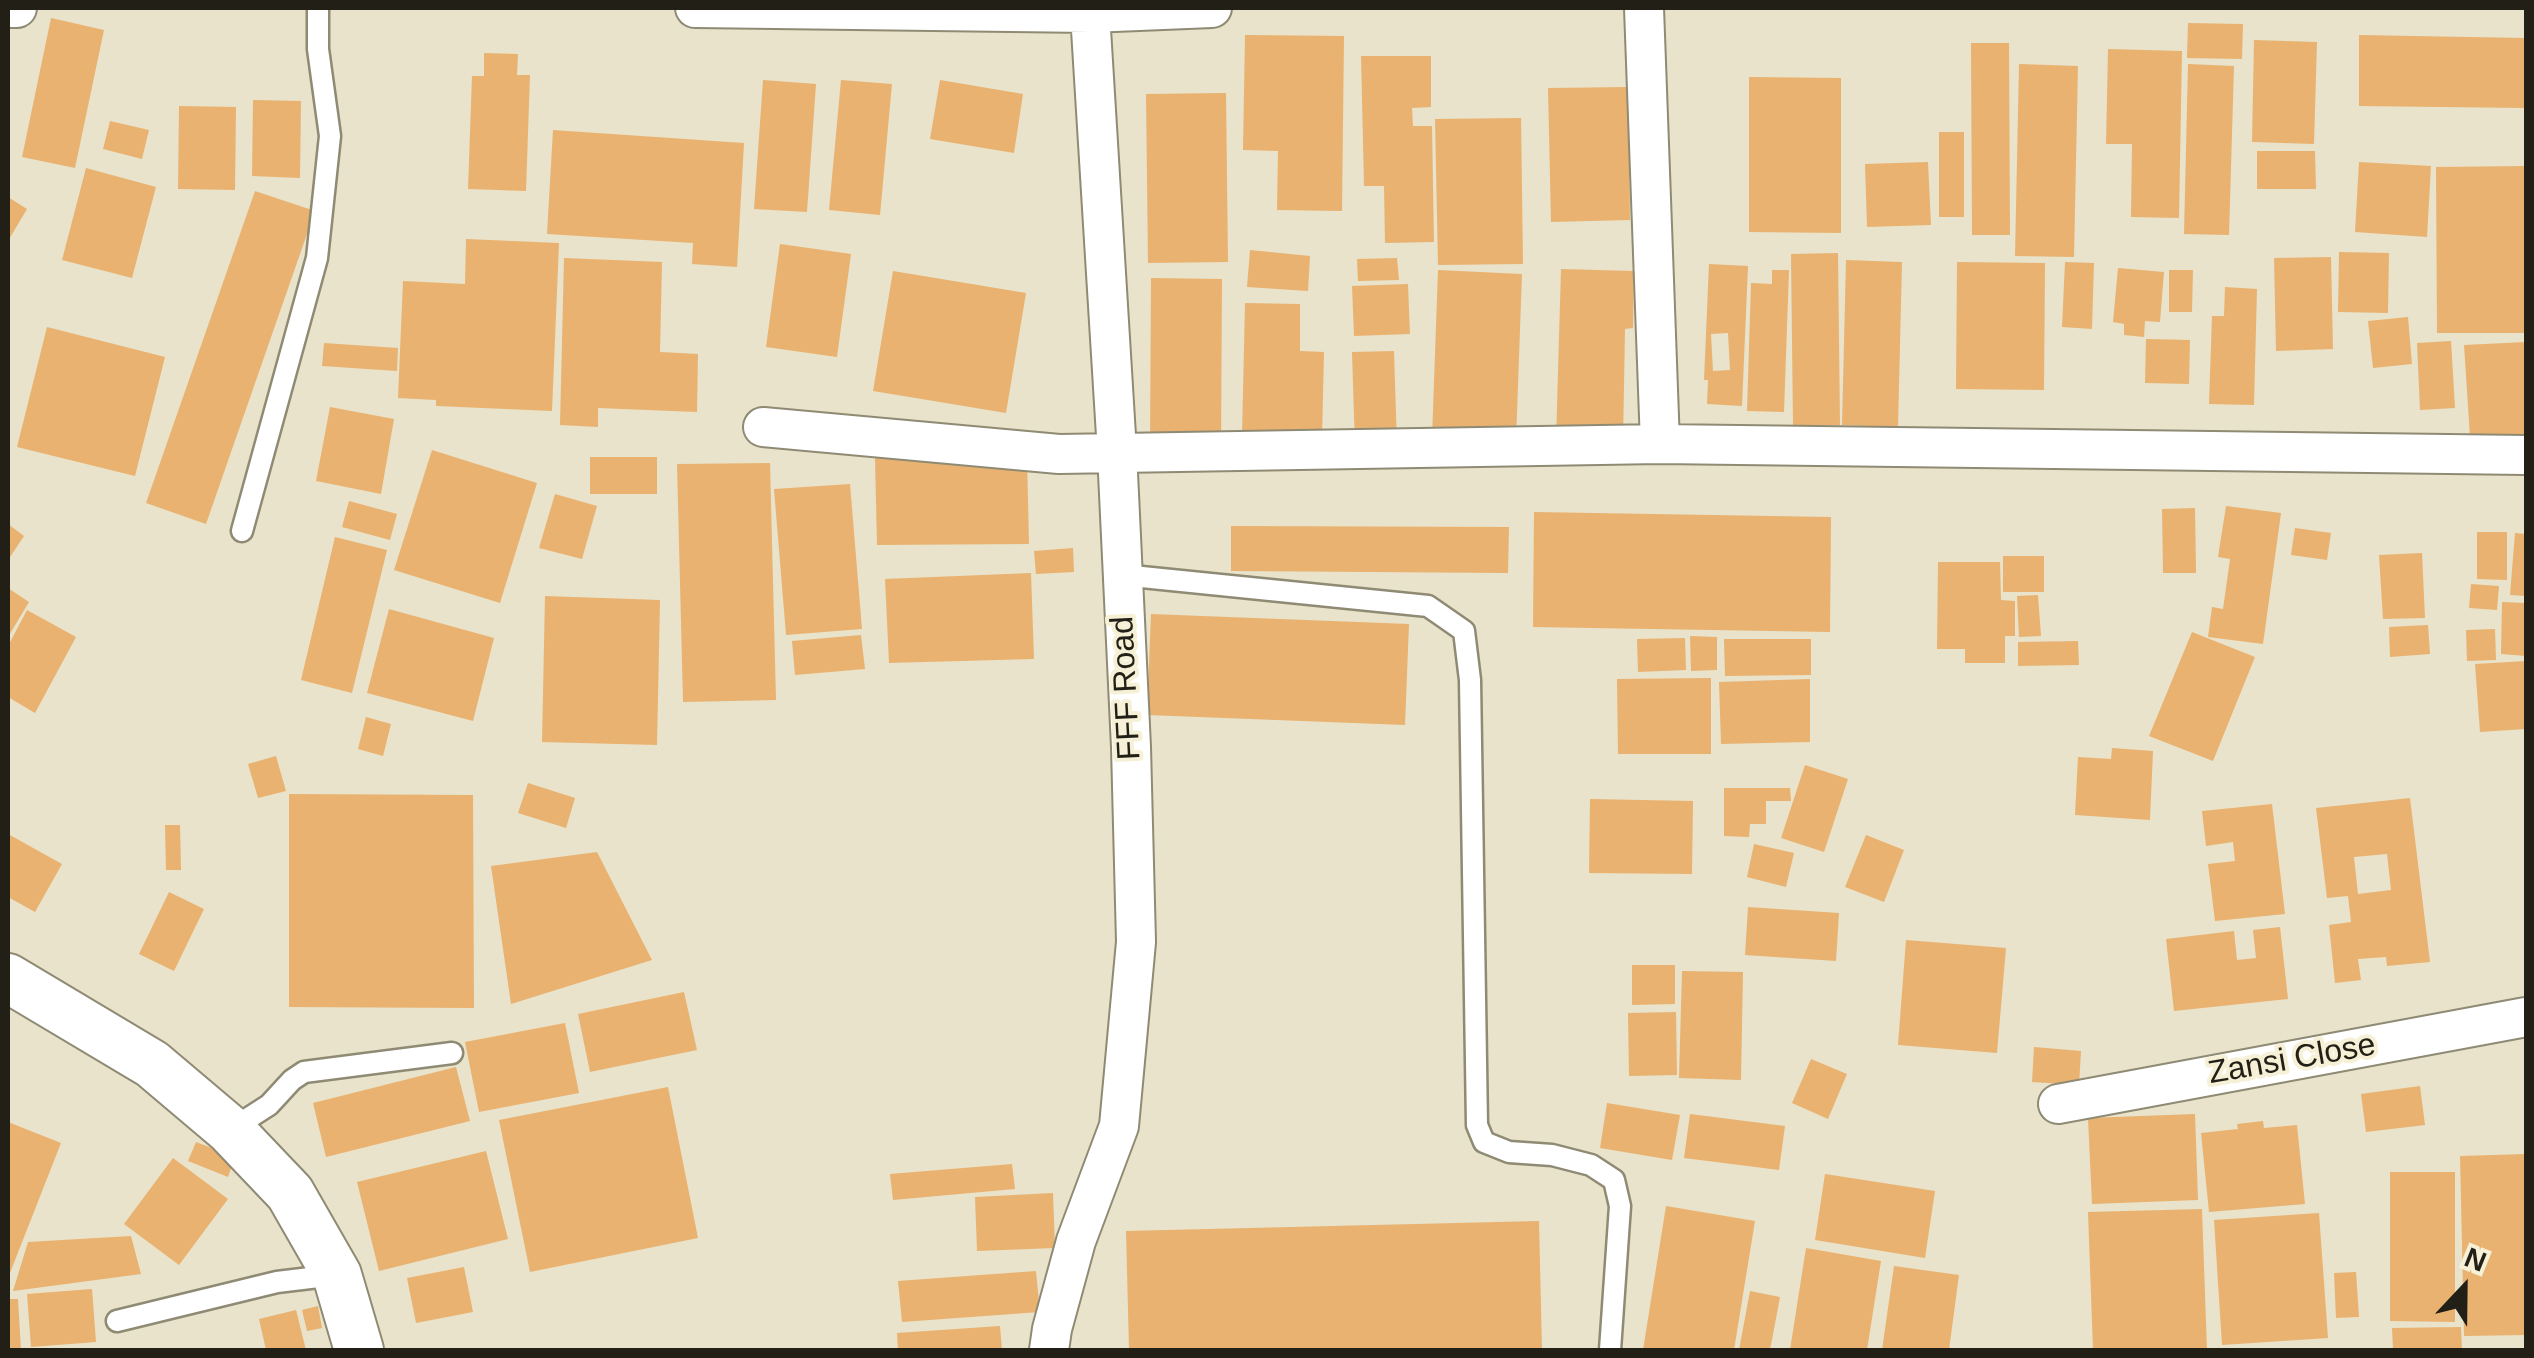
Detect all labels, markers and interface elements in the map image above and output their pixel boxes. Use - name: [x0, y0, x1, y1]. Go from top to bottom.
- street label: FFF Road: [1104, 615, 1150, 761]
- street label: Zansi Close: [2205, 1026, 2379, 1094]
- north arrow: [2414, 1238, 2514, 1338]
- text: N: [2460, 1242, 2491, 1278]

